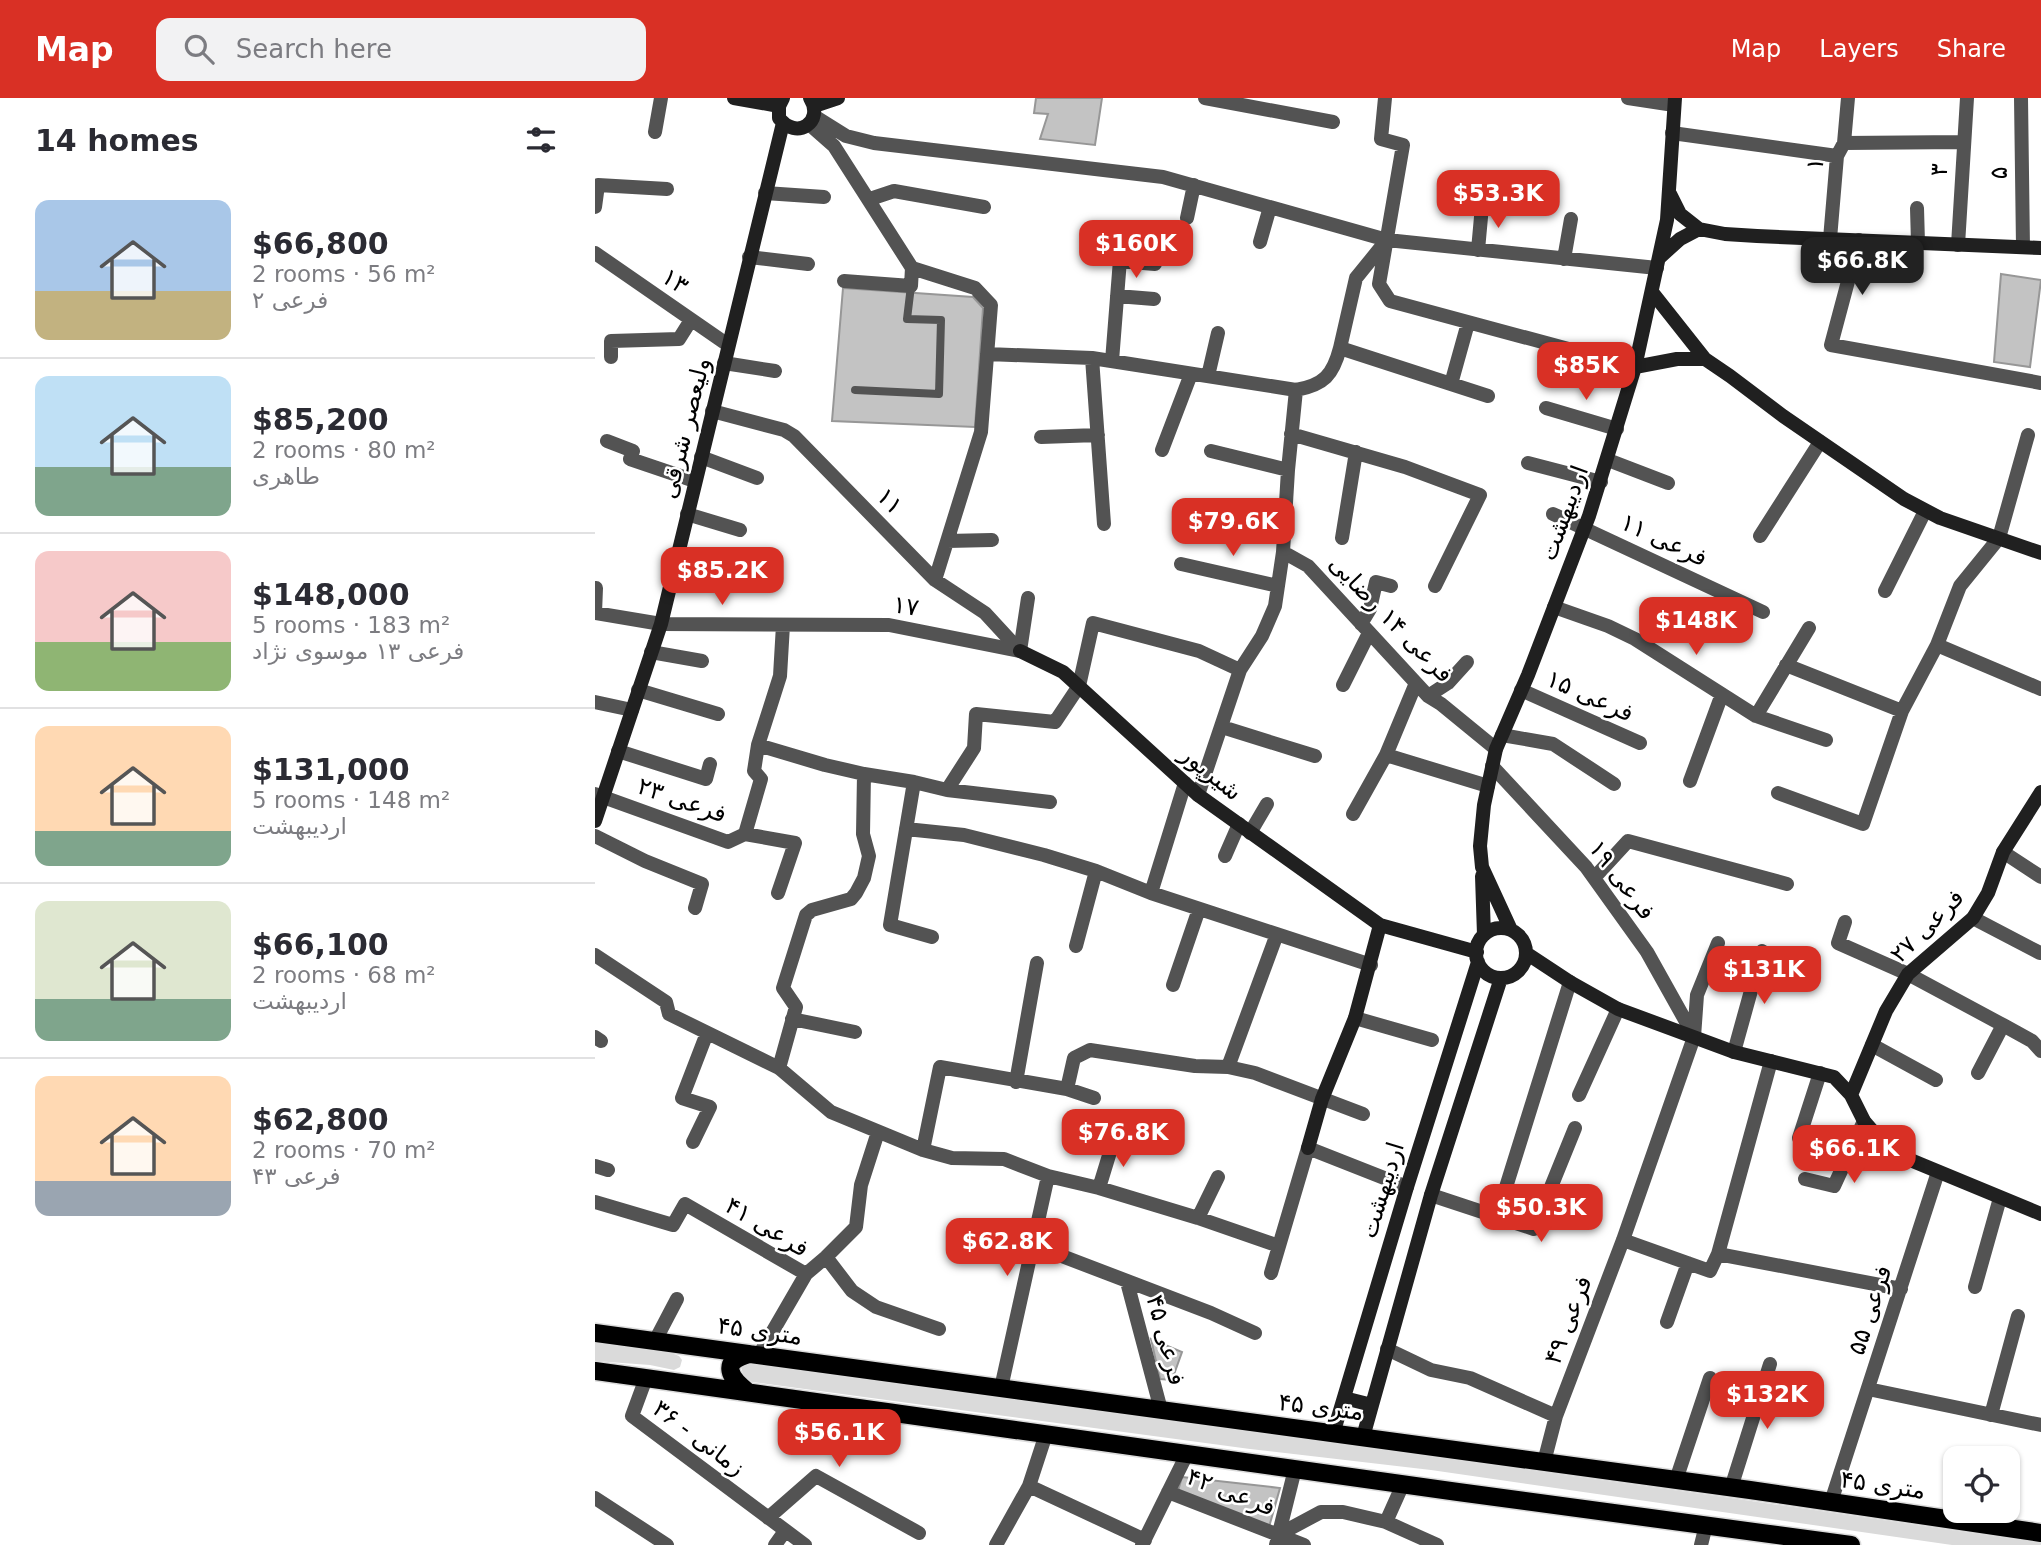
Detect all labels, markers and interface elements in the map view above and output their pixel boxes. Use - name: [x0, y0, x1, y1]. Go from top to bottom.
- search box: [156, 18, 646, 81]
- text: Map: [35, 30, 114, 69]
- icon: search: [180, 30, 218, 68]
- text: Search here: [236, 34, 392, 64]
- text: Map: [1731, 35, 1781, 63]
- text: Layers: [1819, 35, 1899, 63]
- text: Share: [1937, 35, 2006, 63]
- icon: filters: [522, 121, 560, 159]
- text: 14 homes: [35, 123, 199, 158]
- street label: ۱: [1800, 155, 1830, 173]
- street label: ۳: [1925, 163, 1953, 177]
- street label: ۵: [1985, 166, 2013, 180]
- pin: $53.3K: [1441, 170, 1555, 230]
- text: $53.3K: [1453, 180, 1543, 206]
- pin: $160K: [1087, 220, 1185, 280]
- text: $66,800: [252, 226, 389, 261]
- icon: home: [91, 228, 175, 312]
- text: $160K: [1095, 230, 1177, 256]
- pin: $66.8K: [1805, 238, 1919, 297]
- text: $66.8K: [1817, 247, 1907, 273]
- text: 2 rooms · 56 m²: [252, 261, 436, 287]
- street label: ۱۳: [656, 262, 694, 300]
- text: فرعی ۲: [252, 287, 328, 313]
- pin: $85K: [1545, 342, 1627, 402]
- text: $85K: [1553, 352, 1619, 378]
- street label: ولیعصر شرقی: [654, 355, 716, 501]
- text: $85,200: [252, 402, 389, 437]
- icon: home: [91, 404, 175, 488]
- text: 2 rooms · 80 m²: [252, 437, 436, 463]
- street label: اردیبهشت: [1534, 462, 1594, 564]
- text: طاهری: [252, 463, 320, 489]
- street label: ۱۱: [871, 482, 909, 520]
- pin: $79.6K: [1176, 498, 1290, 558]
- text: $79.6K: [1188, 508, 1278, 534]
- street label: فرعی ۱۱: [1616, 508, 1712, 572]
- pin: $85.2K: [665, 547, 779, 607]
- street label: فرعی ۱۴ رضایی: [1323, 550, 1459, 688]
- text: $85.2K: [677, 557, 767, 583]
- text: $148,000: [252, 577, 410, 612]
- icon: home: [91, 579, 175, 663]
- street label: ۱۷: [891, 590, 921, 622]
- pin: $148K: [1647, 598, 1745, 657]
- text: $148K: [1655, 607, 1737, 633]
- text: 5 rooms · 183 m²: [252, 612, 450, 638]
- text: فرعی ۱‍۳ موسوی نژاد: [252, 638, 464, 664]
- street label: فرعی ۱۵: [1542, 664, 1638, 728]
- street label: شیرپور: [1174, 739, 1248, 806]
- text: $131,000: [252, 752, 410, 787]
- icon: home: [91, 754, 175, 838]
- street label: فرعی ۲۳: [634, 772, 730, 828]
- text: 5 rooms · 148 m²: [252, 787, 450, 813]
- text: اردیبهشت: [252, 813, 347, 839]
- street label: فرعی ۱۹: [1583, 835, 1661, 925]
- street label: فرعی ۲۷: [1884, 883, 1970, 969]
- text: $66,100: [252, 927, 389, 962]
- icon: home: [91, 929, 175, 1013]
- pin: $131K: [1715, 946, 1813, 1006]
- text: $131K: [1723, 956, 1805, 982]
- text: 2 rooms · 68 m²: [252, 962, 436, 988]
- text: اردیبهشت: [252, 988, 347, 1014]
- text: $62,800: [252, 1102, 389, 1137]
- icon: home: [91, 1104, 175, 1188]
- pin: $76.8K: [1066, 1110, 1180, 1169]
- text: $76.8K: [1078, 1119, 1168, 1145]
- pin: $66.1K: [1797, 1126, 1911, 1185]
- text: $66.1K: [1809, 1135, 1899, 1161]
- text: 2 rooms · 70 m²: [252, 1137, 436, 1163]
- street label: اردیبهشت: [1354, 1139, 1410, 1241]
- text: فرعی ۴۳: [252, 1163, 341, 1189]
- pin: $50.3K: [1484, 1184, 1598, 1244]
- street label: فرعی ۴۱: [720, 1191, 814, 1263]
- text: $50.3K: [1496, 1194, 1586, 1220]
- pin: $62.8K: [950, 1218, 1064, 1278]
- text: $62.8K: [962, 1228, 1052, 1254]
- street label: فرعی ۵۵: [1842, 1262, 1898, 1358]
- street label: فرعی ۴۹: [1538, 1272, 1598, 1368]
- street label: فرعی ۴۵: [1141, 1292, 1191, 1388]
- street label: ۴۵ متری: [716, 1311, 804, 1351]
- pin: $132K: [1718, 1372, 1816, 1431]
- text: $132K: [1726, 1381, 1808, 1407]
- street label: ۴۵ متری: [1277, 1388, 1365, 1426]
- street label: ۳۶ - زمانی: [647, 1394, 751, 1482]
- pin: $56.1K: [782, 1410, 896, 1469]
- text: $56.1K: [794, 1419, 884, 1445]
- map controls: [1943, 1446, 2020, 1523]
- button: locate: [1943, 1446, 2020, 1523]
- street label: فرعی ۴۲: [1183, 1462, 1279, 1522]
- street label: ۴۵ متری: [1839, 1465, 1927, 1505]

